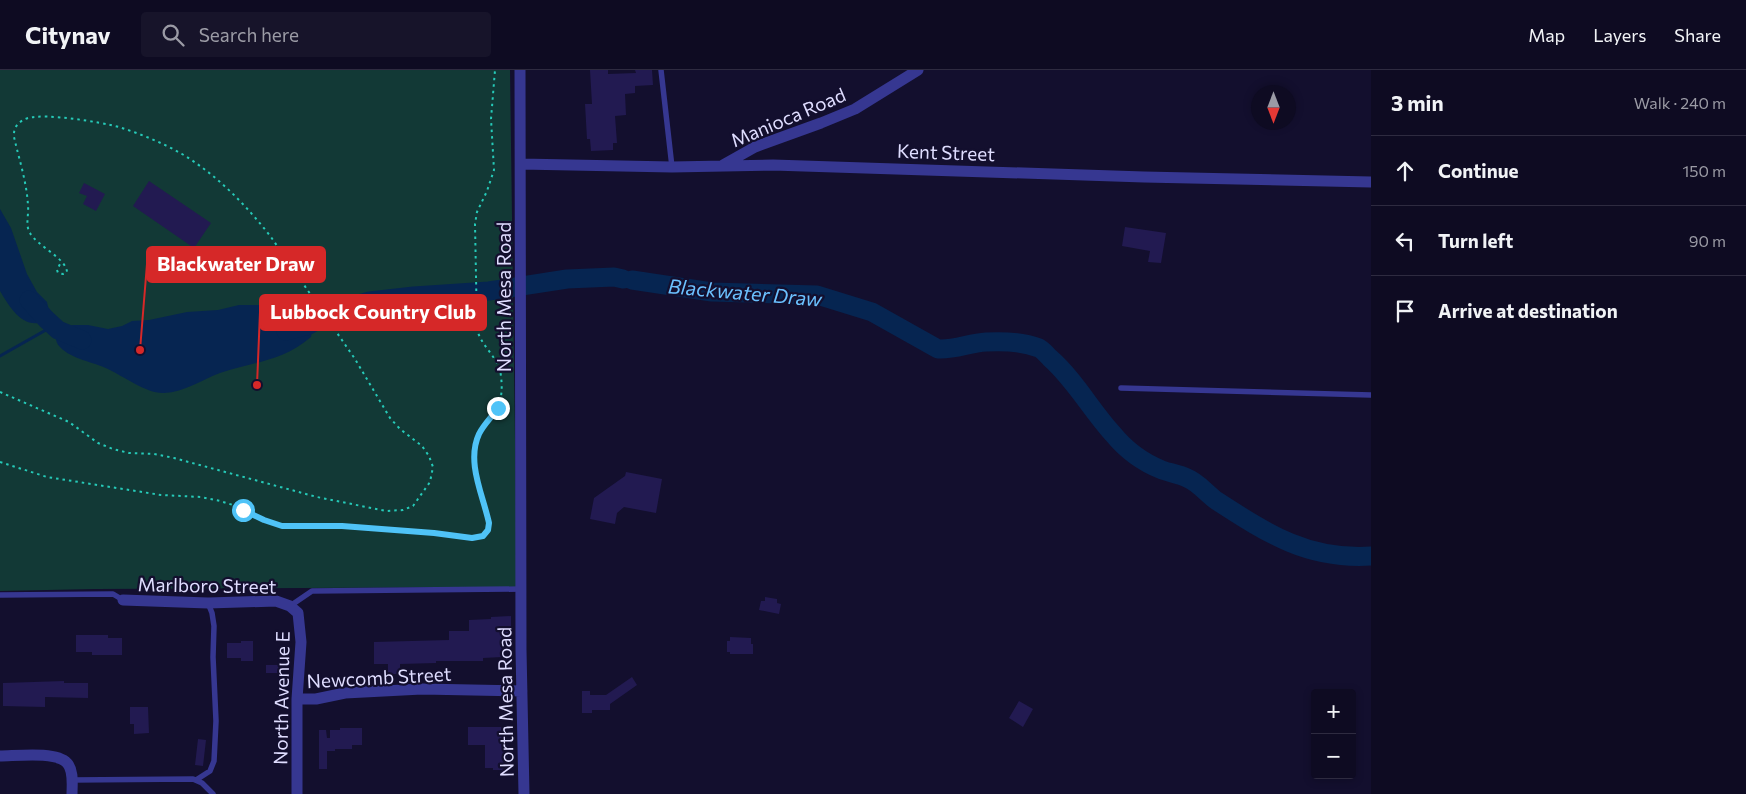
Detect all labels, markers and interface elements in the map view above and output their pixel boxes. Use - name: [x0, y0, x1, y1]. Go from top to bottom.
- search box: [141, 12, 491, 57]
- text: Citynav: [25, 20, 111, 49]
- icon: search: [159, 21, 187, 49]
- text: Search here: [199, 23, 299, 46]
- text: Map: [1528, 24, 1565, 46]
- text: Layers: [1593, 24, 1646, 46]
- text: Share: [1674, 24, 1721, 46]
- street label: Manioca Road: [727, 83, 849, 151]
- north arrow: [1251, 85, 1296, 130]
- text: 3 min: [1391, 90, 1444, 115]
- text: Walk · 240 m: [1634, 93, 1726, 112]
- street label: Kent Street: [897, 139, 996, 165]
- icon: ahead: [1391, 157, 1419, 185]
- text: Continue: [1438, 159, 1518, 182]
- text: 150 m: [1683, 161, 1726, 180]
- street label: North Mesa Road: [492, 222, 515, 372]
- icon: left: [1391, 227, 1419, 255]
- text: Turn left: [1438, 229, 1513, 252]
- text: 90 m: [1689, 231, 1726, 250]
- callout: Blackwater Draw: [147, 247, 325, 282]
- text: Blackwater Draw: [157, 251, 315, 275]
- water label: Blackwater Draw: [667, 273, 824, 311]
- callout: Lubbock Country Club: [260, 295, 486, 330]
- icon: arrive: [1391, 297, 1419, 325]
- text: Lubbock Country Club: [270, 299, 476, 323]
- text: Arrive at destination: [1438, 299, 1618, 322]
- route end: [487, 397, 510, 420]
- route start: [232, 499, 255, 522]
- street label: Marlboro Street: [137, 572, 277, 598]
- street label: North Mesa Road: [492, 627, 518, 777]
- street label: North Avenue E: [268, 631, 294, 765]
- street label: Newcomb Street: [306, 662, 452, 692]
- map controls: [1311, 689, 1356, 779]
- button: +: [1311, 689, 1356, 734]
- button: −: [1311, 734, 1356, 779]

